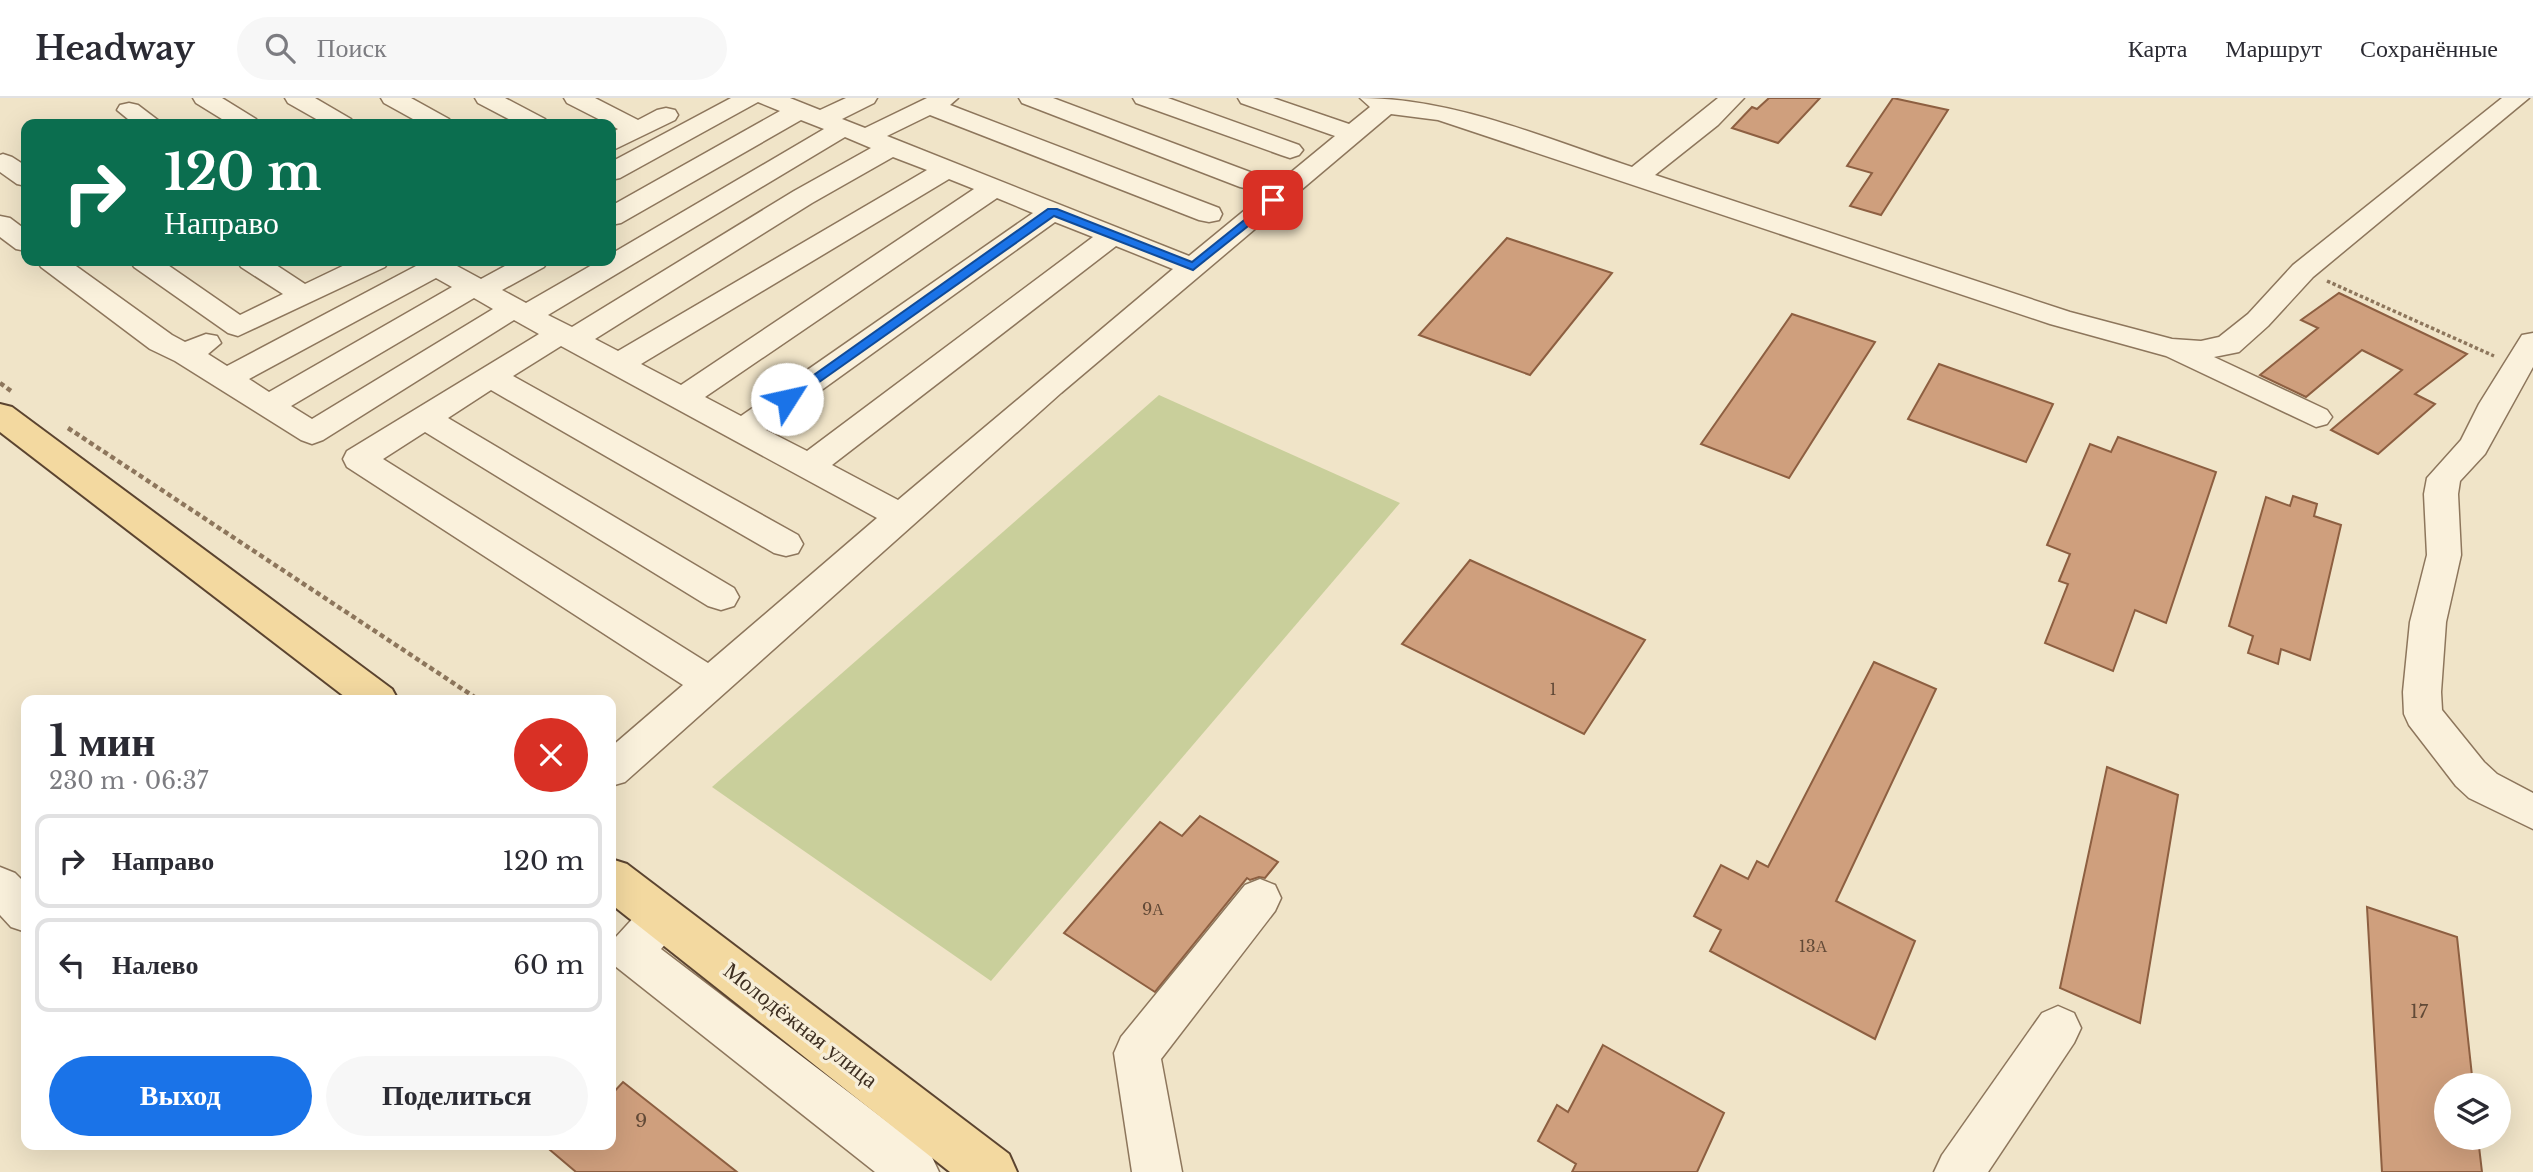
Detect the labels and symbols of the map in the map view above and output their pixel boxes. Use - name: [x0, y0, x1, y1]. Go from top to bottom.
- pin: [1243, 170, 1303, 230]
- position arrow: [750, 362, 824, 436]
- house number: 1: [1549, 679, 1557, 699]
- house number: 9А: [1142, 899, 1164, 919]
- house number: 13А: [1799, 936, 1828, 956]
- street label: Молодёжная улица: [718, 956, 884, 1094]
- house number: 17: [2410, 1000, 2428, 1023]
- house number: 9: [635, 1109, 647, 1132]

